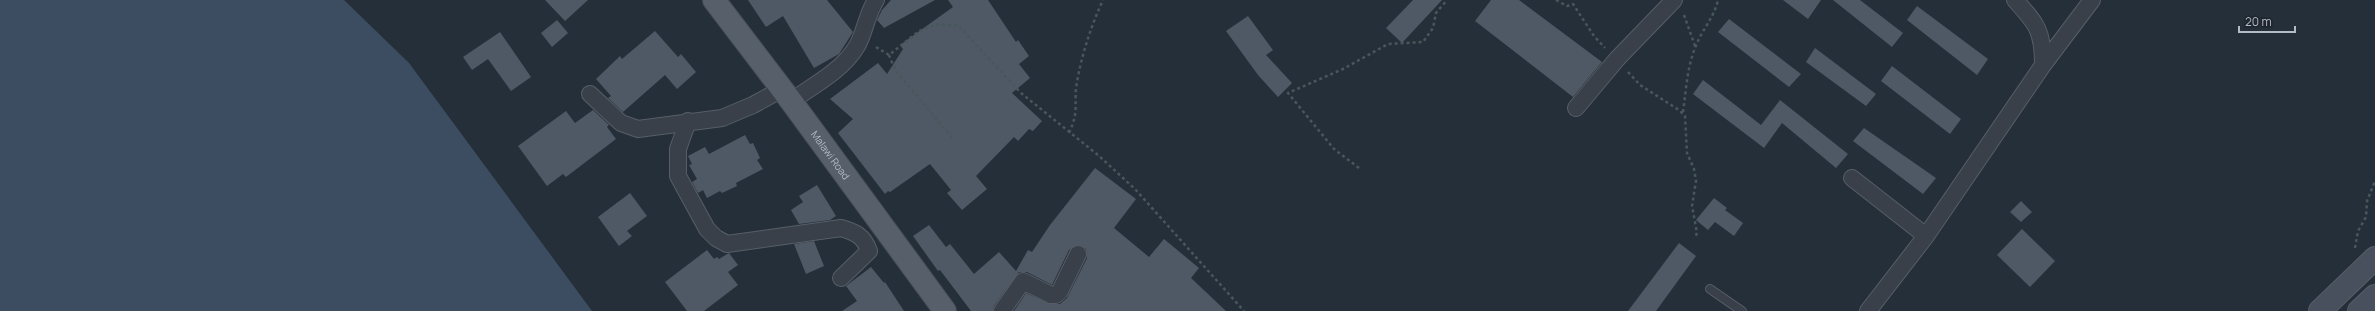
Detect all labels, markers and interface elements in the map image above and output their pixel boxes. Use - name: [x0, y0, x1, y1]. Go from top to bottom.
- scale bar: [2239, 8, 2295, 34]
- text: 20 m: [2245, 13, 2272, 30]
- street label: Malawi Road: [808, 128, 853, 182]

